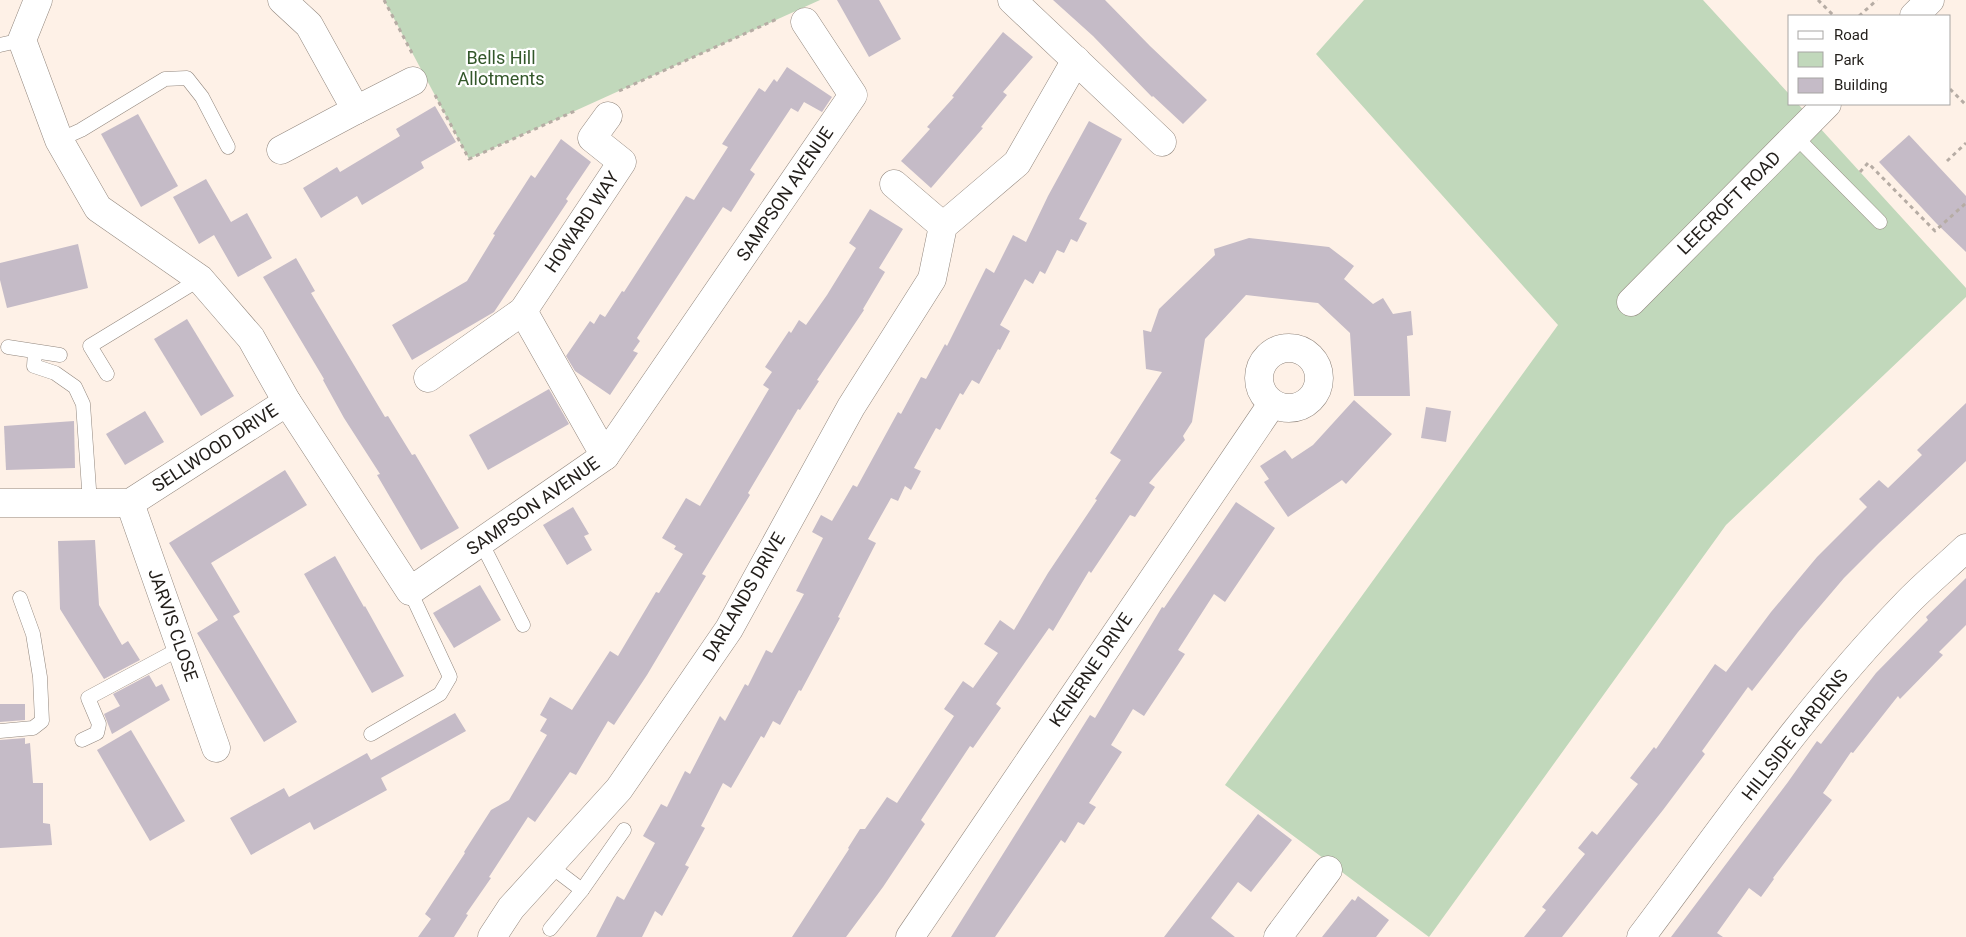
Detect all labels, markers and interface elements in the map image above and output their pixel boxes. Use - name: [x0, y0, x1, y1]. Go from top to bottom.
- legend: [1788, 15, 1951, 105]
- text: Road: [1834, 26, 1868, 44]
- park label: Bells Hill Allotments: [457, 47, 545, 89]
- text: Park: [1834, 51, 1865, 69]
- text: Building: [1834, 76, 1888, 94]
- street label: SAMPSON AVENUE: [732, 123, 837, 265]
- street label: LEECROFT ROAD: [1673, 147, 1785, 259]
- street label: HOWARD WAY: [540, 167, 623, 276]
- street label: SELLWOOD DRIVE: [148, 399, 281, 496]
- street label: SAMPSON AVENUE: [462, 452, 603, 559]
- street label: DARLANDS DRIVE: [698, 529, 789, 665]
- street label: JARVIS CLOSE: [144, 566, 203, 684]
- street label: KENERNE DRIVE: [1045, 609, 1136, 731]
- street label: HILLSIDE GARDENS: [1737, 665, 1852, 804]

